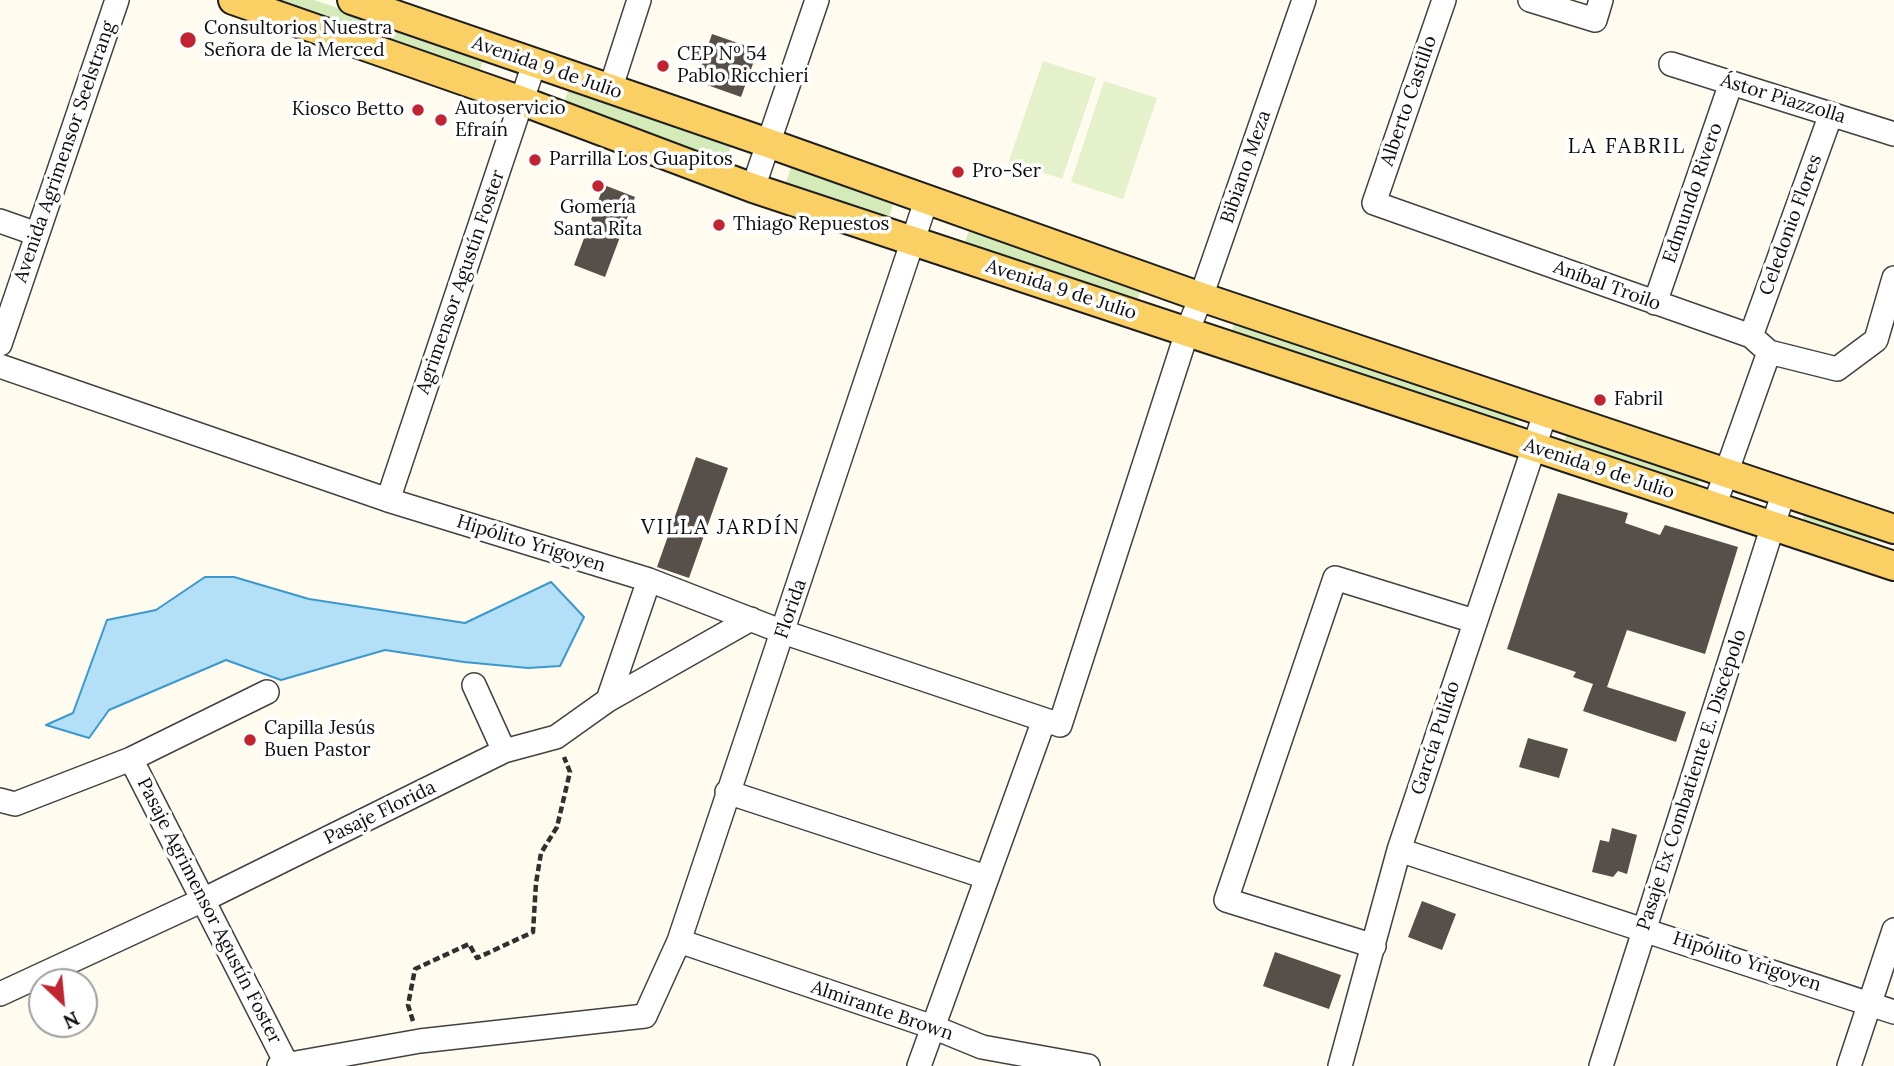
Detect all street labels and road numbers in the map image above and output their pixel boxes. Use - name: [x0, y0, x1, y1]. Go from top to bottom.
- street label: Avenida Agrimensor Seelstrang: [9, 18, 121, 286]
- street label: Avenida 9 de Julio: [469, 32, 625, 104]
- street label: Alberto Castillo: [1376, 33, 1442, 169]
- street label: Ástor Piazzolla: [1718, 69, 1848, 129]
- street label: Bibiano Meza: [1216, 108, 1276, 226]
- street label: Edmundo Rivero: [1658, 120, 1728, 266]
- street label: Celedonio Flores: [1755, 151, 1827, 299]
- street label: Agrimensor Agustín Foster: [412, 167, 510, 397]
- street label: Avenida 9 de Julio: [983, 255, 1139, 325]
- street label: Aníbal Troilo: [1550, 256, 1664, 316]
- street label: Avenida 9 de Julio: [1521, 434, 1677, 504]
- street label: Hipólito Yrigoyen: [454, 511, 608, 577]
- street label: Florida: [770, 576, 812, 642]
- street label: Pasaje Ex Combatiente E. Discépolo: [1633, 627, 1751, 933]
- street label: García Pulido: [1407, 678, 1465, 798]
- street label: Pasaje Agrimensor Agustín Foster: [132, 774, 286, 1048]
- street label: Pasaje Florida: [320, 776, 440, 850]
- street label: Hipólito Yrigoyen: [1670, 927, 1824, 997]
- street label: Almirante Brown: [808, 976, 956, 1046]

